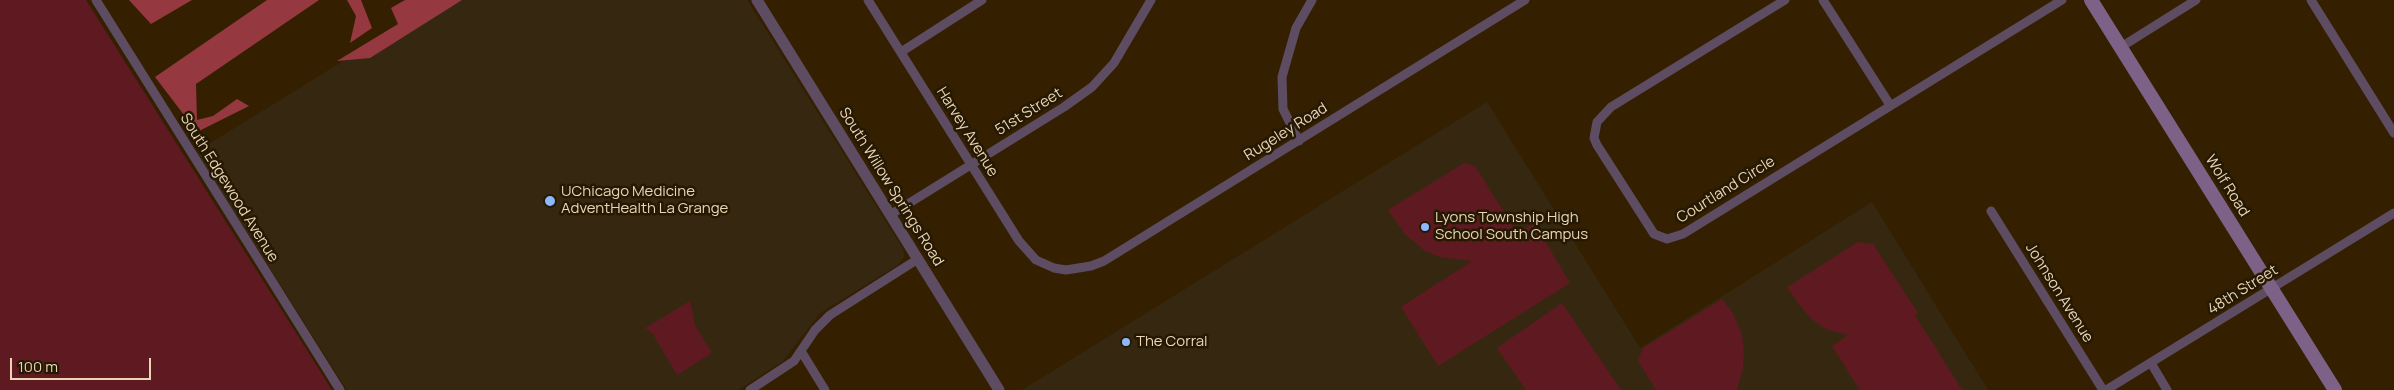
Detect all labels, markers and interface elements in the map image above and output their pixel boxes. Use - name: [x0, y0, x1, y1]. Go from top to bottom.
- street label: Harvey Avenue: [932, 84, 1002, 180]
- street label: 51st Street: [992, 84, 1066, 140]
- street label: Rugeley Road: [1241, 99, 1331, 165]
- street label: South Willow Springs Road: [835, 104, 947, 270]
- street label: South Edgewood Avenue: [176, 110, 282, 266]
- street label: Wolf Road: [2201, 152, 2253, 220]
- street label: Courtland Circle: [1674, 153, 1778, 227]
- place label: UChicago Medicine AdventHealth La Grange: [561, 183, 728, 218]
- marker: UChicago Medicine AdventHealth La Grange: [543, 194, 557, 208]
- place label: Lyons Township High School South Campus: [1435, 209, 1588, 244]
- marker: Lyons Township High School South Campus: [1419, 221, 1431, 233]
- street label: Johnson Avenue: [2021, 240, 2097, 346]
- street label: 48th Street: [2205, 261, 2281, 319]
- place label: The Corral: [1136, 333, 1208, 351]
- marker: The Corral: [1120, 336, 1132, 348]
- scale bar: [12, 348, 154, 380]
- text: 100 m: [18, 356, 58, 377]

